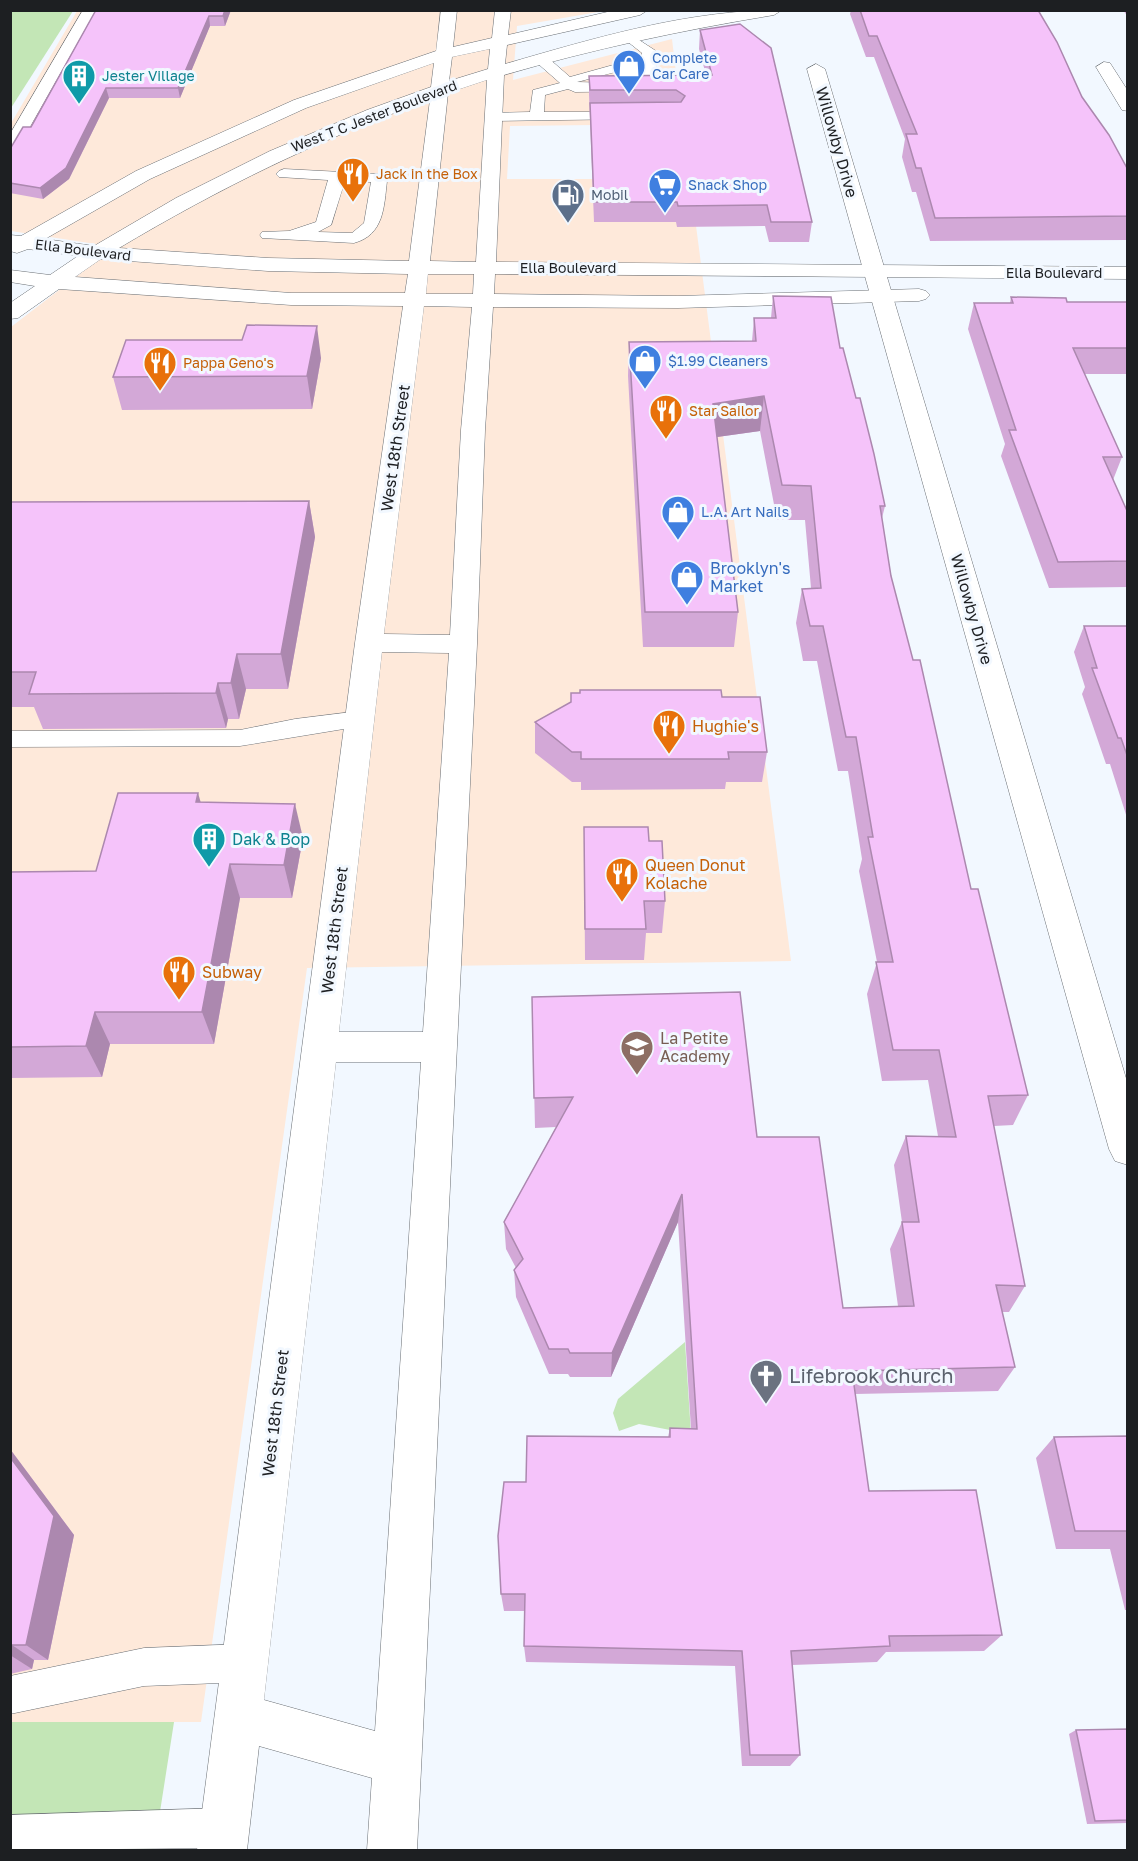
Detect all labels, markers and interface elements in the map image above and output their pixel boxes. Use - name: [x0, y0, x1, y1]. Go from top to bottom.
- shop icon: Complete Car Care: [611, 48, 647, 95]
- place label: Complete Car Care: [652, 49, 717, 82]
- building icon: Jester Village: [61, 58, 97, 105]
- place label: Jester Village: [102, 67, 195, 84]
- street label: West T C Jester Boulevard: [288, 76, 459, 155]
- street label: Willowby Drive: [812, 84, 862, 200]
- restaurant icon: Jack in the Box: [335, 156, 371, 203]
- place label: Jack in the Box: [376, 165, 478, 182]
- supermarket icon: Snack Shop: [647, 167, 683, 214]
- place label: Snack Shop: [688, 176, 767, 193]
- fuel station icon: Mobil: [550, 177, 586, 224]
- place label: Mobil: [591, 186, 628, 203]
- street label: Ella Boulevard: [34, 235, 132, 264]
- street label: Ella Boulevard: [520, 259, 616, 276]
- street label: Ella Boulevard: [1006, 264, 1102, 281]
- shop icon: $1.99 Cleaners: [627, 343, 663, 390]
- restaurant icon: Pappa Geno's: [142, 345, 178, 392]
- place label: $1.99 Cleaners: [668, 352, 768, 369]
- place label: Pappa Geno's: [183, 354, 274, 371]
- street label: West 18th Street: [376, 383, 414, 513]
- restaurant icon: Star Sailor: [648, 393, 684, 440]
- place label: Star Sailor: [689, 402, 760, 419]
- shop icon: L.A. Art Nails: [660, 494, 696, 541]
- place label: L.A. Art Nails: [701, 503, 789, 520]
- street label: Willowby Drive: [947, 551, 997, 667]
- place label: Brooklyn's Market: [710, 558, 790, 596]
- shop icon: Brooklyn's Market: [669, 559, 705, 606]
- restaurant icon: Hughie's: [651, 708, 687, 755]
- place label: Hughie's: [692, 716, 759, 736]
- building icon: Dak & Bop: [191, 821, 227, 868]
- place label: Dak & Bop: [232, 829, 310, 849]
- place label: Queen Donut Kolache: [645, 855, 746, 893]
- restaurant icon: Queen Donut Kolache: [604, 856, 640, 903]
- street label: West 18th Street: [316, 865, 352, 995]
- restaurant icon: Subway: [161, 954, 197, 1001]
- place label: Subway: [202, 962, 262, 982]
- place label: La Petite Academy: [660, 1028, 730, 1066]
- school or university icon: La Petite Academy: [619, 1029, 655, 1076]
- street label: West 18th Street: [257, 1348, 293, 1478]
- church icon: Lifebrook Church: [748, 1358, 784, 1405]
- place label: Lifebrook Church: [789, 1363, 953, 1387]

